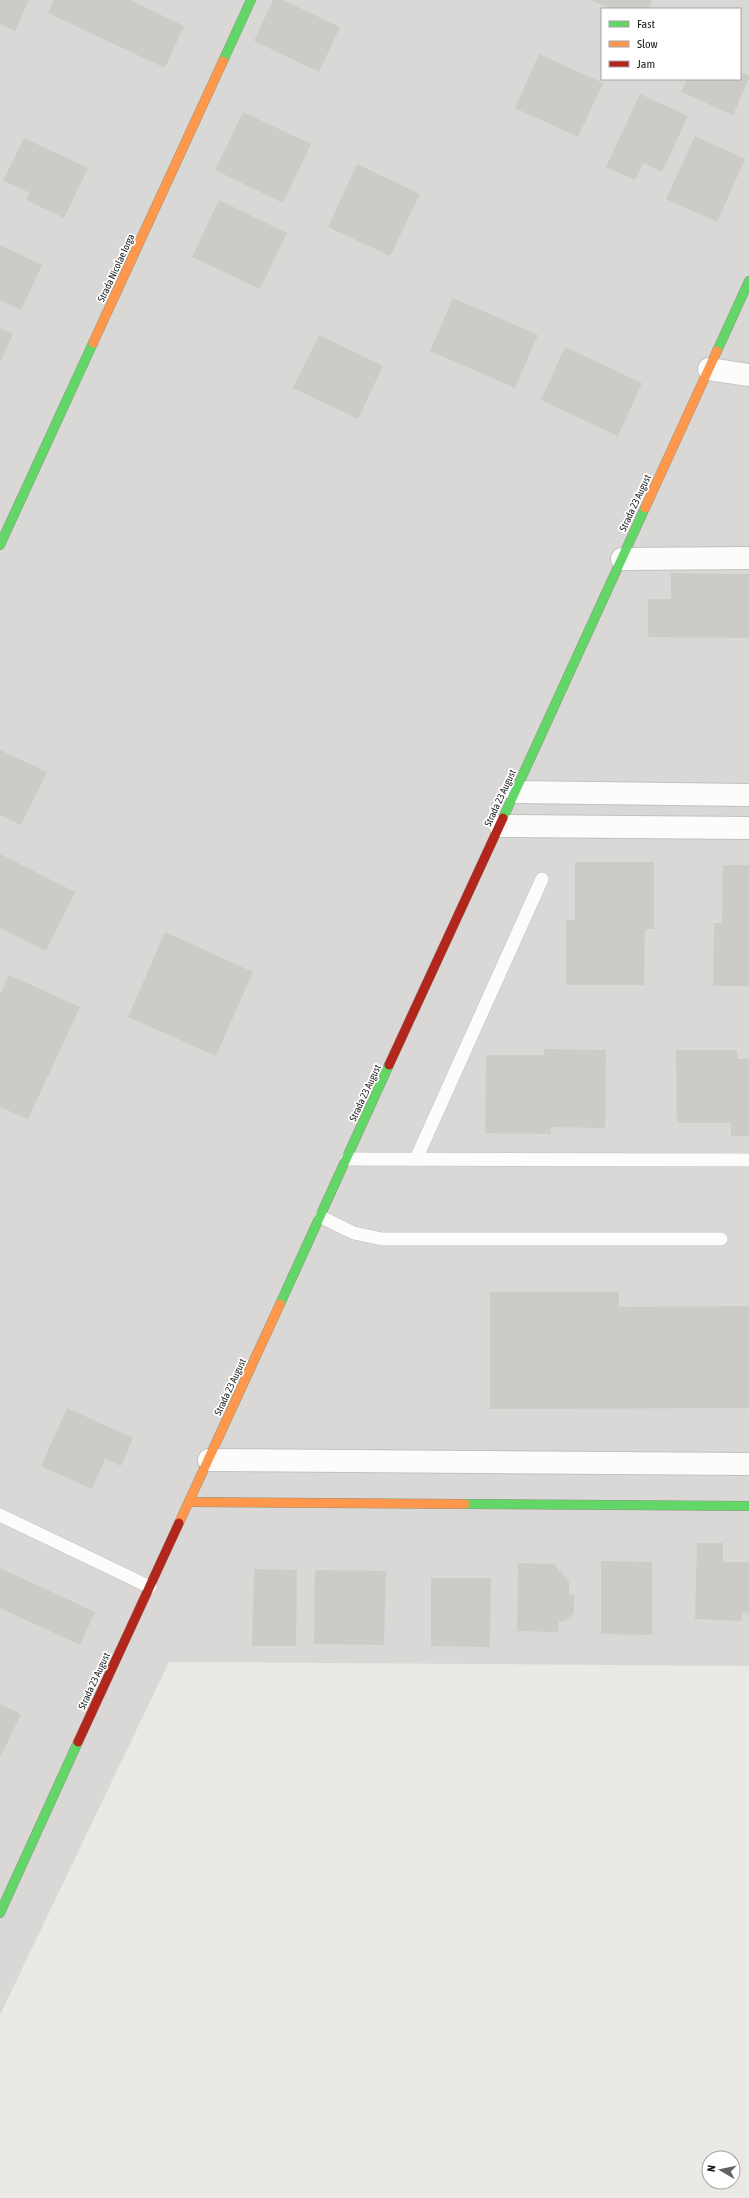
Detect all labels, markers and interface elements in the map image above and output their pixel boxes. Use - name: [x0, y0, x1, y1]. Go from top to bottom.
- legend: [601, 8, 741, 80]
- text: Fast: [637, 17, 655, 31]
- text: Slow: [637, 37, 658, 51]
- text: Jam: [637, 57, 655, 71]
- street label: Strada Nicolae Iorga: [95, 232, 137, 304]
- street label: Strada 23 August: [617, 473, 653, 533]
- street label: Strada 23 August: [482, 768, 518, 828]
- street label: Strada 23 August: [347, 1063, 383, 1123]
- street label: Strada 23 August: [212, 1357, 248, 1417]
- street label: Strada 23 August: [76, 1651, 112, 1711]
- north arrow: [701, 2150, 741, 2190]
- text: N: [705, 2164, 718, 2173]

